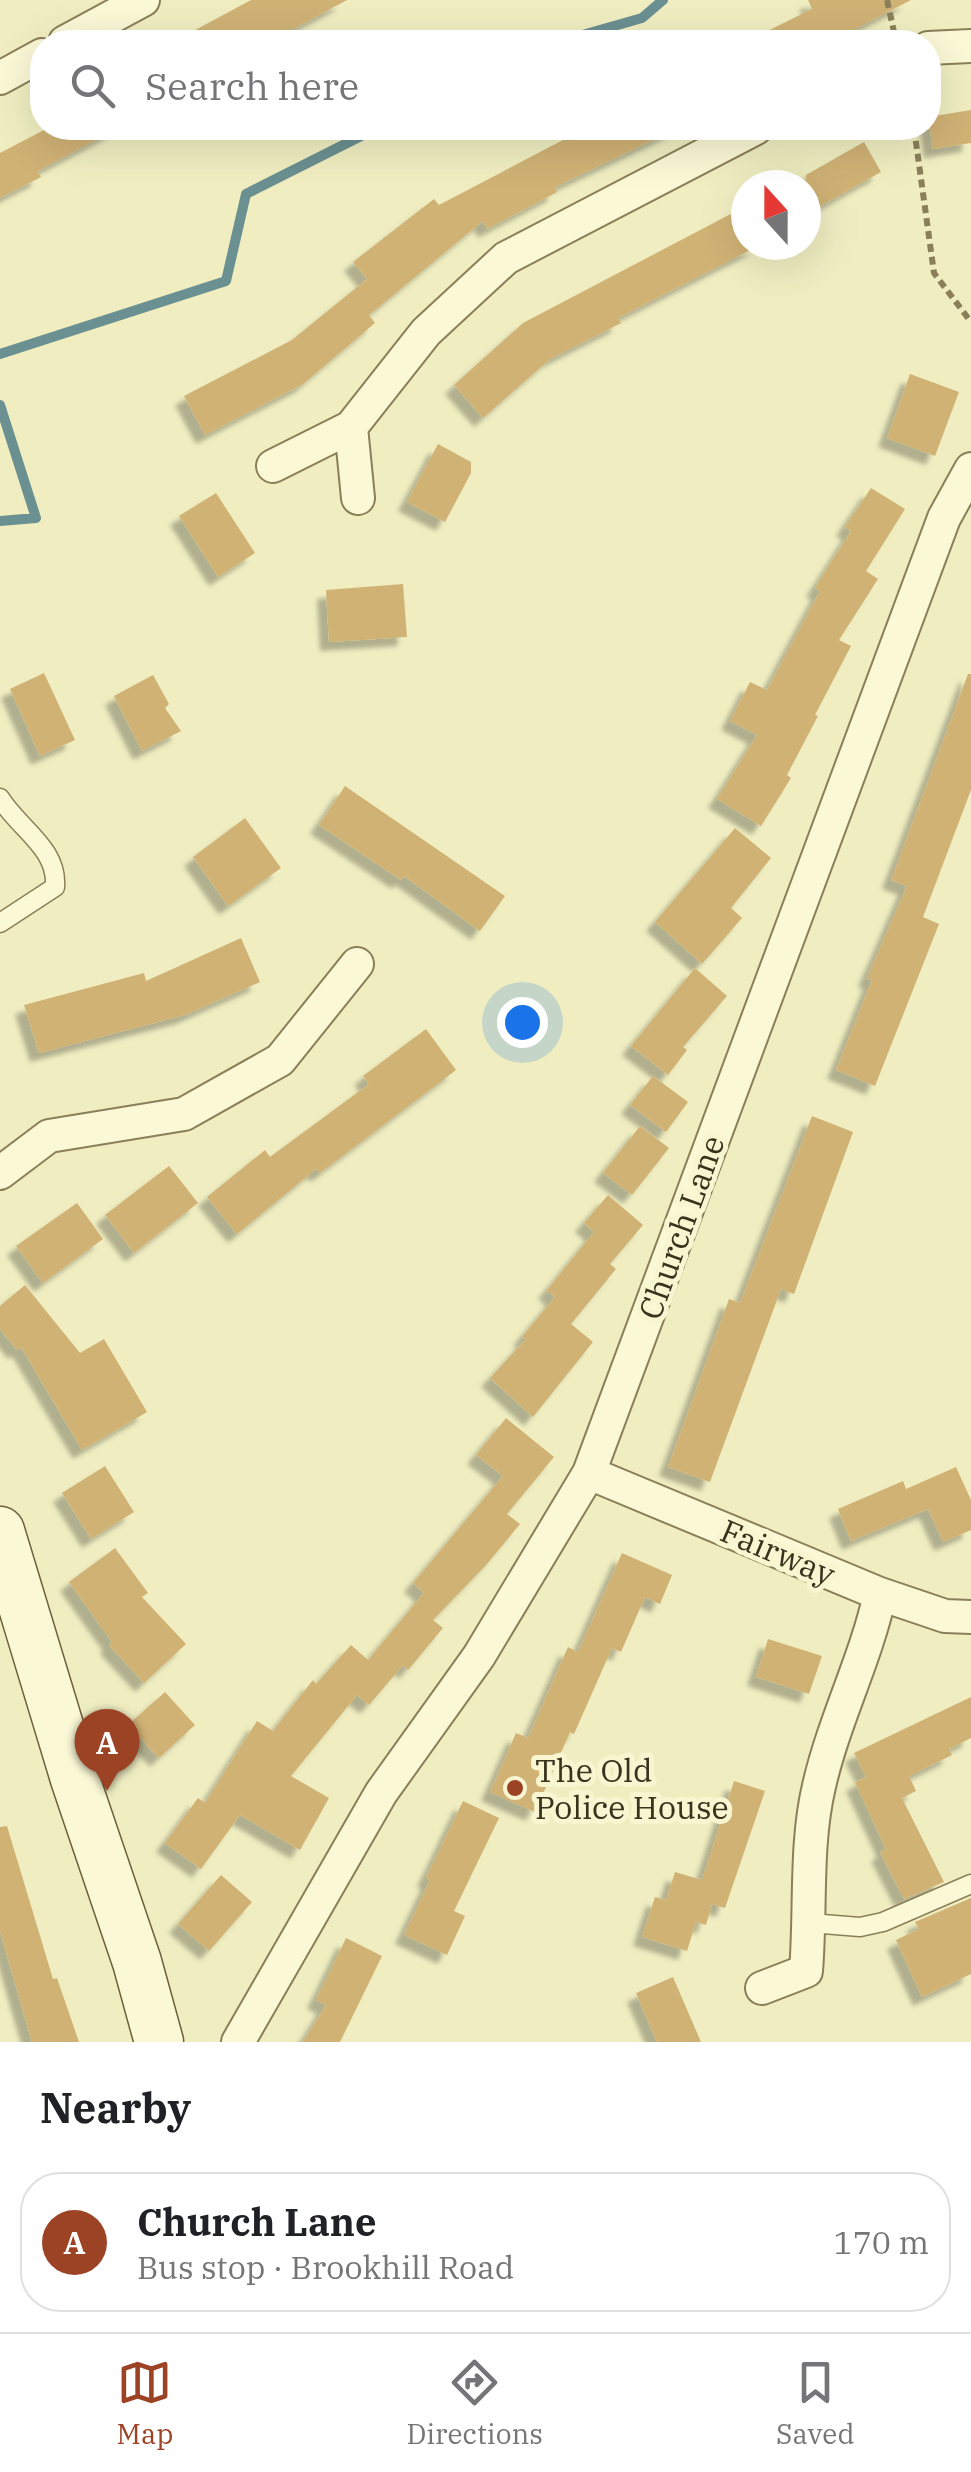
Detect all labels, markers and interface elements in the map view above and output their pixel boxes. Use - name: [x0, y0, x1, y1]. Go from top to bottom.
- search box: [30, 30, 941, 140]
- icon: search: [65, 58, 120, 113]
- text: Search here: [145, 61, 359, 110]
- north arrow: [731, 170, 821, 260]
- your location: [497, 997, 548, 1048]
- street label: Church Lane: [628, 1129, 734, 1325]
- street label: Fairway: [714, 1509, 842, 1595]
- pin: A: [74, 1708, 140, 1791]
- place label: The Old Police House: [535, 1749, 729, 1828]
- marker: The Old Police House: [504, 1777, 526, 1799]
- text: Nearby: [40, 2080, 191, 2135]
- text: Church Lane: [137, 2197, 377, 2246]
- text: A: [63, 2221, 86, 2263]
- text: 170 m: [833, 2221, 929, 2263]
- text: Bus stop · Brookhill Road: [137, 2246, 514, 2288]
- tab: Map: [117, 2355, 173, 2452]
- tab: Directions: [406, 2355, 543, 2452]
- tab: Saved: [776, 2355, 854, 2452]

